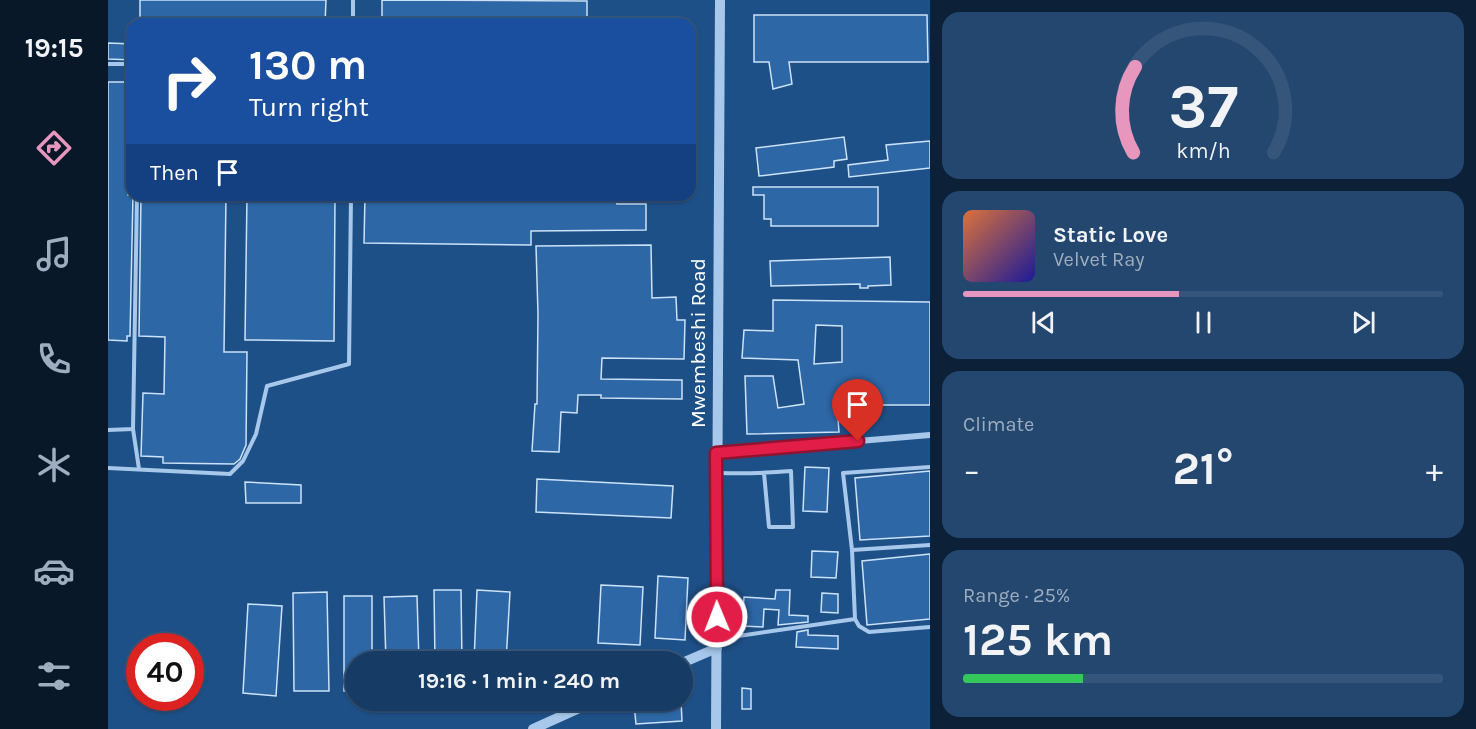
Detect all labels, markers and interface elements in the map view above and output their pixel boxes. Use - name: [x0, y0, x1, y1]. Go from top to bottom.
- text: 19:15: [25, 32, 83, 64]
- text: 130 m: [249, 40, 367, 90]
- icon: right: [150, 42, 228, 120]
- text: 37: [1168, 70, 1238, 143]
- text: Turn right: [249, 91, 369, 123]
- icon: directions: [33, 127, 75, 169]
- text: km/h: [1176, 138, 1230, 163]
- icon: arrive: [211, 156, 244, 189]
- text: Then: [150, 160, 199, 186]
- text: Static Love: [1053, 222, 1168, 248]
- icon: music: [33, 233, 75, 275]
- text: Velvet Ray: [1053, 248, 1145, 271]
- street label: Mwembeshi Road: [686, 258, 710, 428]
- icon: previous: [1027, 306, 1060, 339]
- icon: pause: [1187, 306, 1220, 339]
- icon: next: [1347, 306, 1380, 339]
- icon: phone: [33, 338, 75, 380]
- pin: [832, 379, 883, 441]
- icon: arrive: [841, 388, 874, 421]
- text: Climate: [963, 413, 1034, 436]
- text: 21°: [1173, 443, 1233, 495]
- icon: climate: [33, 444, 75, 486]
- text: −: [963, 451, 980, 489]
- text: +: [1426, 451, 1443, 489]
- icon: car: [33, 550, 75, 592]
- text: Range · 25%: [963, 584, 1070, 607]
- position arrow: [685, 585, 749, 649]
- text: 125 km: [963, 614, 1113, 666]
- speed limit sign: 40: [126, 633, 204, 711]
- icon: filters: [33, 655, 75, 697]
- text: 19:16 · 1 min · 240 m: [418, 668, 620, 694]

